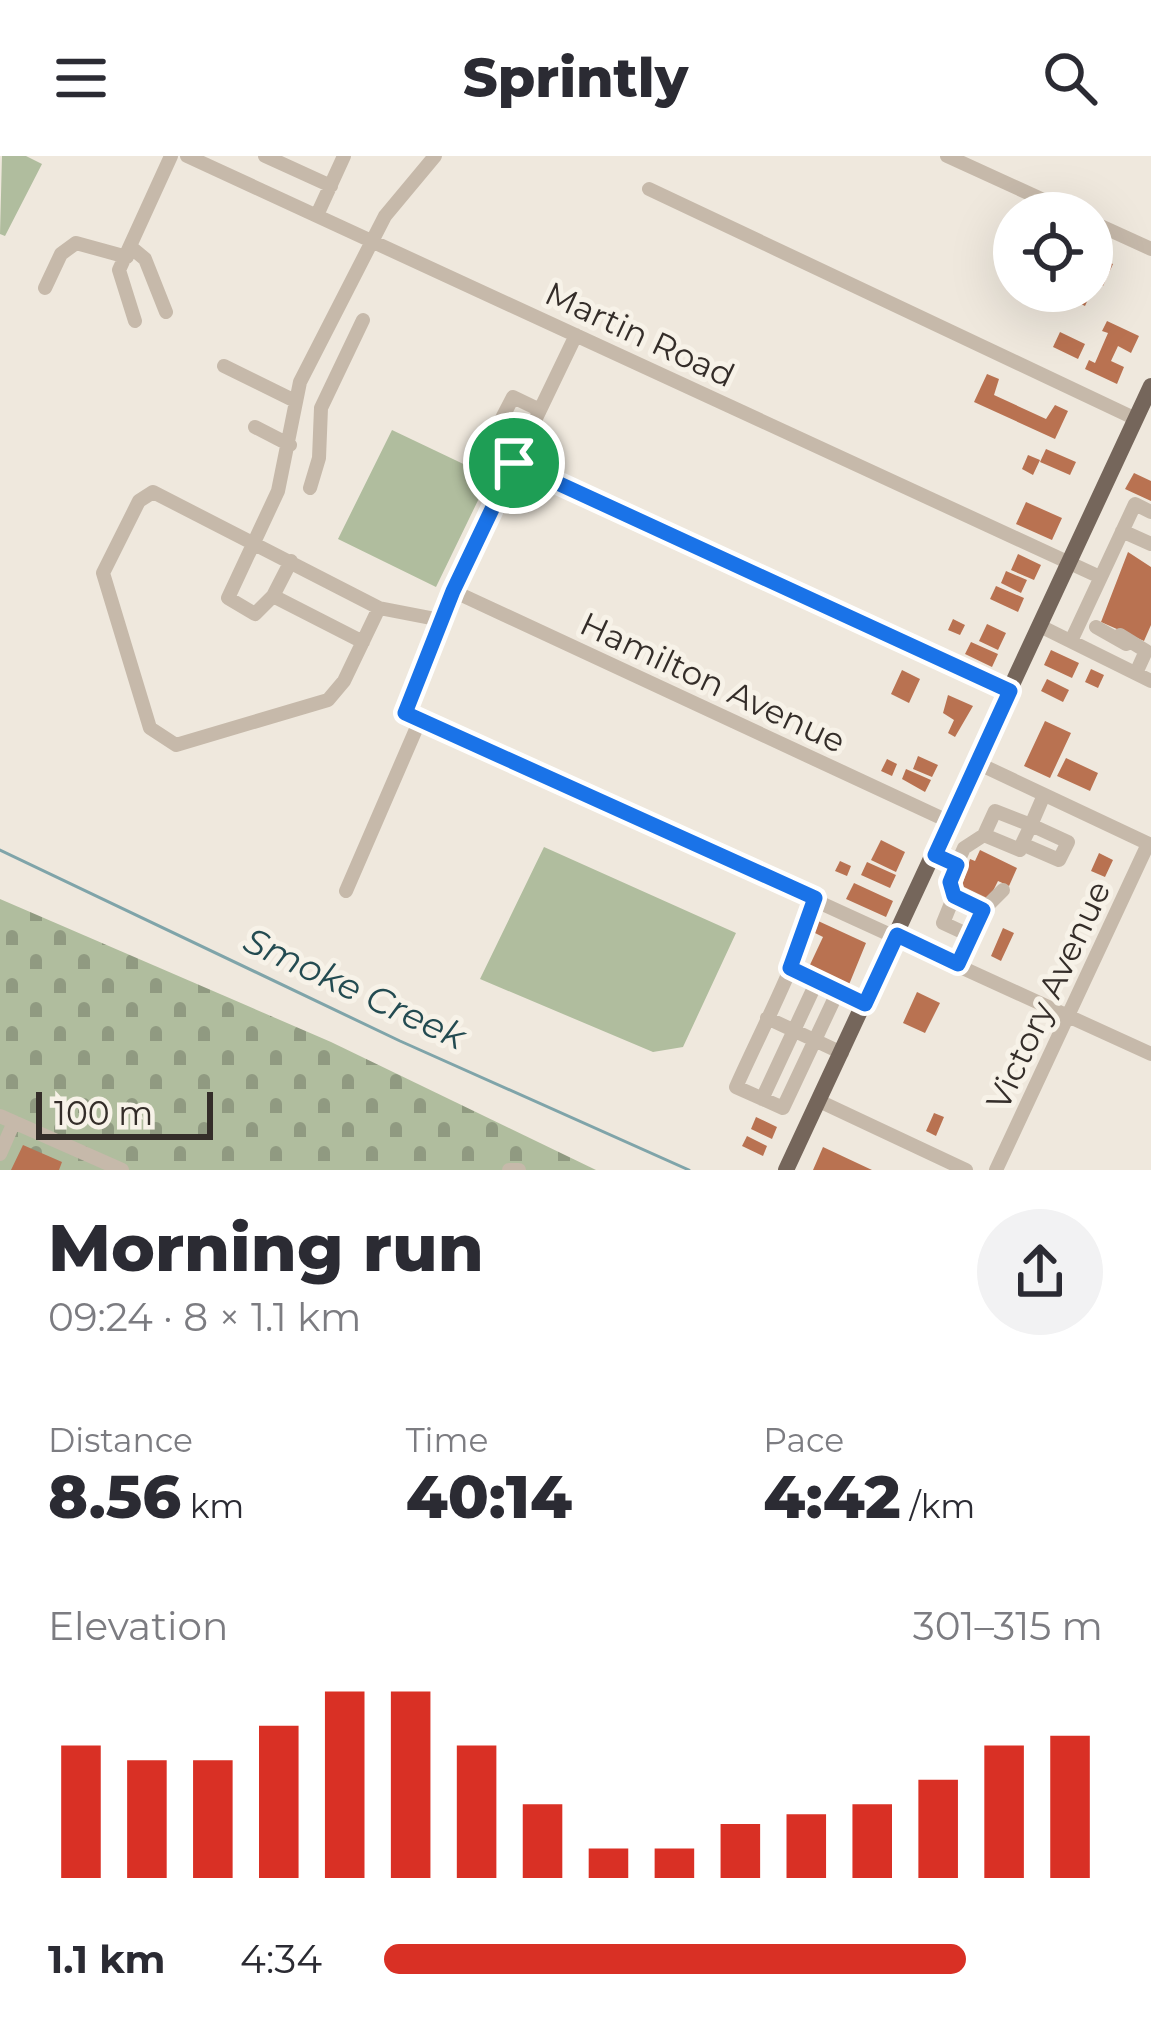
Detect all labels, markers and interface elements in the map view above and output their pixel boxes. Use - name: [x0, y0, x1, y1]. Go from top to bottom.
- icon: menu: [48, 45, 114, 111]
- text: Sprintly: [463, 45, 688, 111]
- icon: search: [1037, 45, 1103, 111]
- map controls: [993, 192, 1113, 312]
- button: locate: [993, 192, 1113, 312]
- street label: Martin Road: [539, 273, 741, 395]
- pin: [463, 412, 565, 514]
- icon: arrive: [481, 430, 547, 496]
- street label: Hamilton Avenue: [574, 603, 852, 761]
- street label: Victory Avenue: [978, 874, 1118, 1116]
- water label: Smoke Creek: [237, 917, 474, 1059]
- scale bar: [36, 1086, 213, 1139]
- text: 100 m: [54, 1093, 153, 1133]
- text: Morning run: [48, 1207, 484, 1288]
- button: share: [977, 1209, 1103, 1335]
- text: 09:24 · 8 × 1.1 km: [48, 1293, 361, 1341]
- text: Distance: [48, 1420, 193, 1460]
- text: Time: [406, 1420, 488, 1460]
- text: Pace: [763, 1420, 844, 1460]
- text: 8.56: [48, 1460, 181, 1533]
- text: 40:14: [406, 1460, 572, 1533]
- text: 4:42: [763, 1460, 901, 1533]
- text: km: [181, 1486, 244, 1526]
- text: /km: [901, 1486, 975, 1526]
- text: Elevation: [48, 1602, 228, 1650]
- text: 301–315 m: [913, 1602, 1103, 1650]
- text: 1.1 km: [48, 1935, 166, 1983]
- text: 4:34: [240, 1935, 322, 1983]

